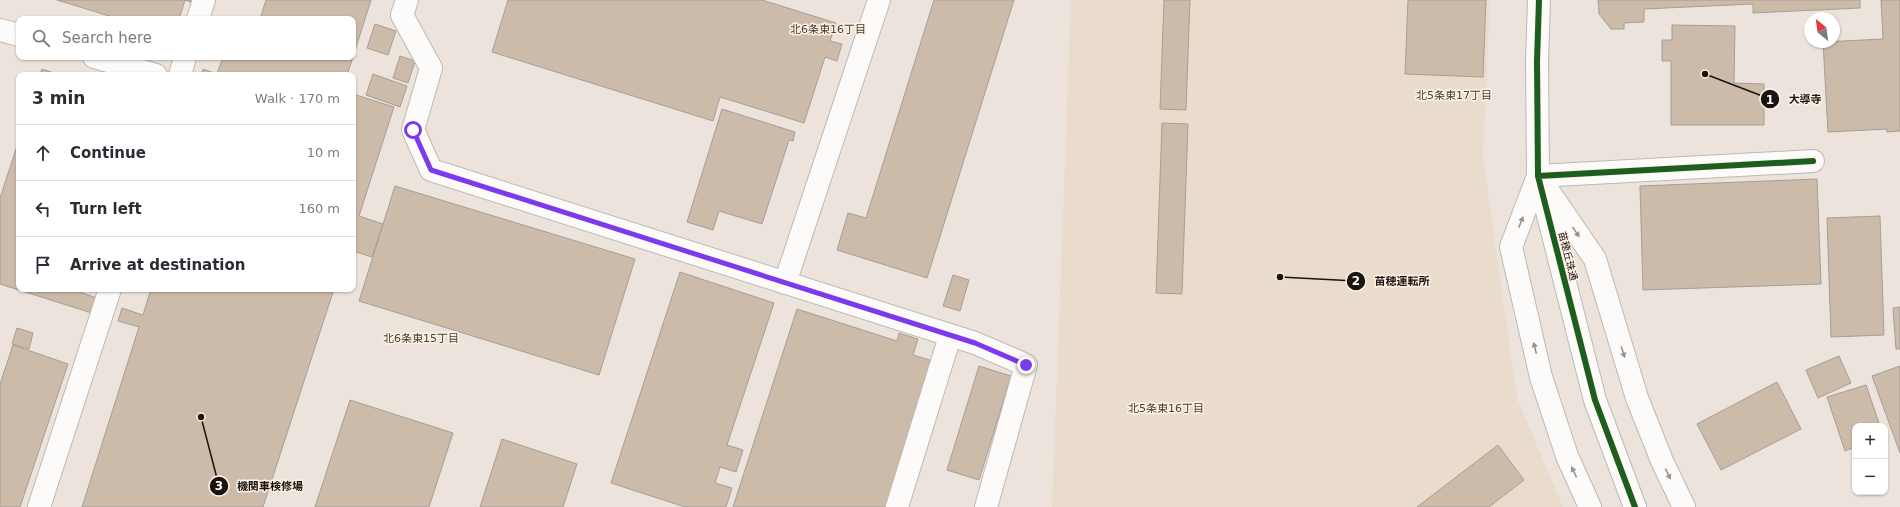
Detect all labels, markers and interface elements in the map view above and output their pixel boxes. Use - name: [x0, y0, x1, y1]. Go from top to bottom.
- north arrow: [1804, 12, 1840, 48]
- search box: [16, 16, 356, 60]
- district label: 北6条東16丁目: [790, 23, 866, 36]
- icon: search: [30, 27, 52, 49]
- text: Search here: [62, 29, 152, 47]
- text: 3 min: [32, 88, 85, 108]
- callout: 大導寺: [1760, 88, 1829, 111]
- district label: 北5条東17丁目: [1416, 89, 1492, 102]
- text: Walk · 170 m: [255, 91, 340, 106]
- text: 1: [1766, 93, 1774, 107]
- text: 大導寺: [1789, 93, 1822, 106]
- route start: [404, 121, 422, 139]
- icon: ahead: [32, 142, 54, 164]
- text: Continue: [70, 144, 146, 162]
- text: 10 m: [307, 145, 340, 160]
- icon: left: [32, 198, 54, 220]
- text: Turn left: [70, 200, 142, 218]
- text: 160 m: [298, 201, 340, 216]
- one-way arrow: [1518, 216, 1524, 228]
- one-way arrow: [1572, 226, 1580, 237]
- street label: 苗穂丘珠通: [1557, 230, 1579, 282]
- icon: arrive: [32, 254, 54, 276]
- text: Arrive at destination: [70, 256, 245, 274]
- callout: 苗穂運転所: [1346, 269, 1437, 292]
- text: 2: [1352, 274, 1360, 288]
- text: 苗穂運転所: [1375, 275, 1430, 288]
- district label: 北6条東15丁目: [383, 332, 459, 345]
- one-way arrow: [1531, 342, 1537, 354]
- one-way arrow: [1620, 346, 1626, 358]
- route end: [1017, 356, 1035, 374]
- district label: 北5条東16丁目: [1128, 402, 1204, 415]
- map controls: [1852, 423, 1888, 495]
- button: +: [1852, 423, 1888, 459]
- button: −: [1852, 459, 1888, 495]
- one-way arrow: [1571, 466, 1577, 477]
- one-way arrow: [1665, 468, 1671, 479]
- callout: 機関車検修場: [209, 474, 311, 497]
- text: 3: [215, 479, 223, 493]
- text: 機関車検修場: [237, 480, 303, 493]

